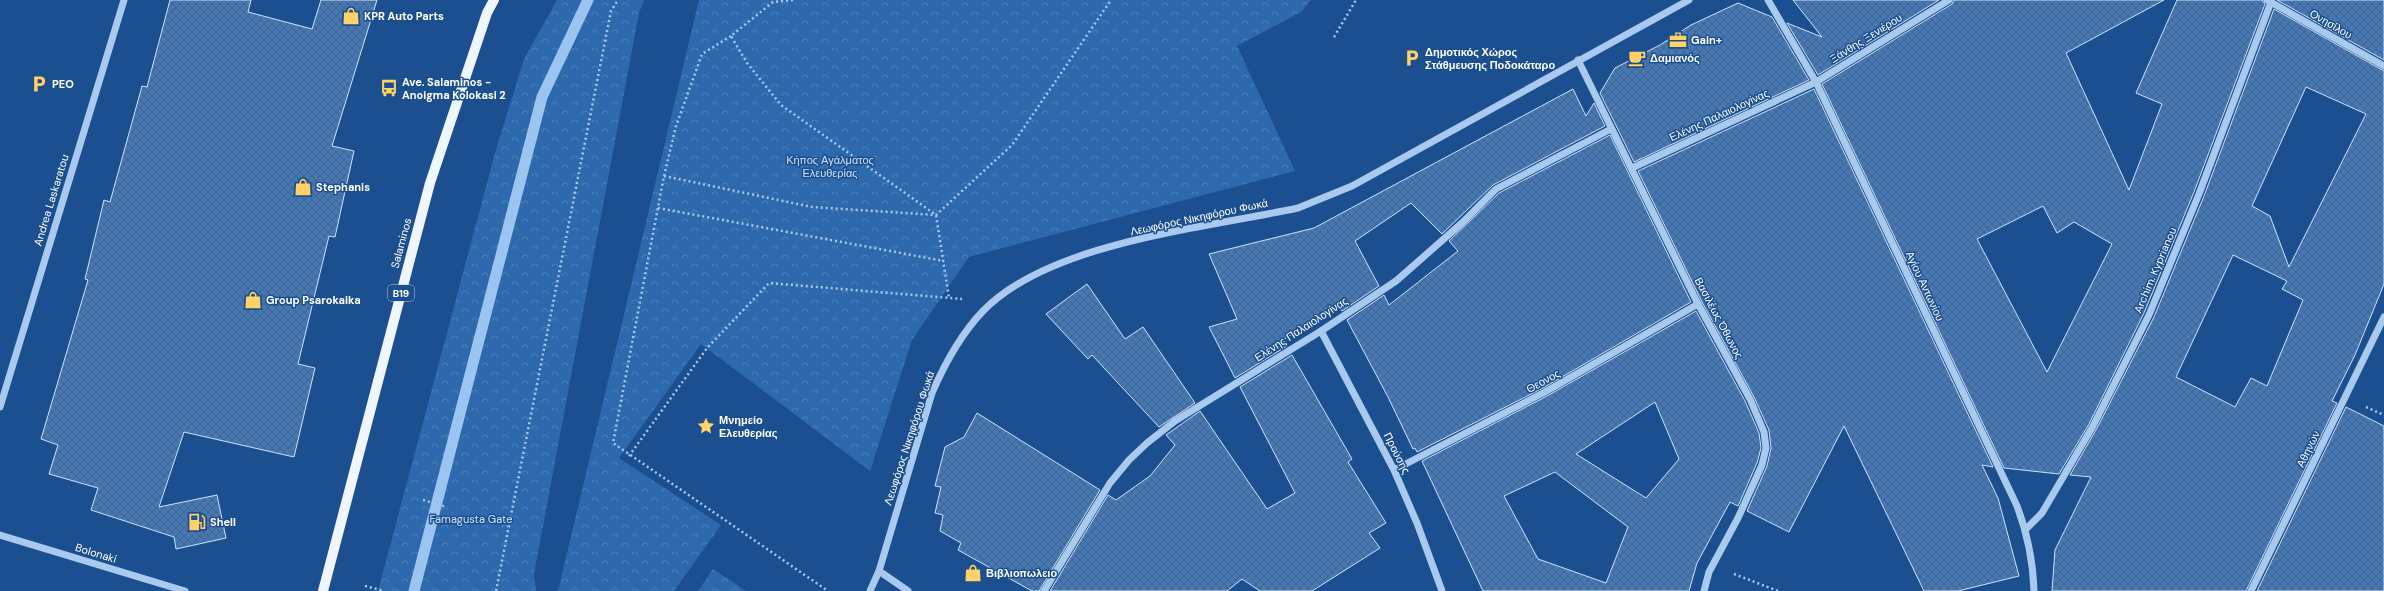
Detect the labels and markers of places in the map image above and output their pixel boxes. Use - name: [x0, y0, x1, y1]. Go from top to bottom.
- shop icon: KPR Auto Parts: [341, 6, 361, 26]
- place label: KPR Auto Parts: [364, 9, 444, 23]
- office icon: Gain+: [1668, 30, 1688, 50]
- place label: Gain+: [1691, 33, 1722, 47]
- place label: Δημοτικός Χώρος Στάθμευσης Ποδοκάταρο: [1425, 45, 1555, 72]
- parking icon: Δημοτικός Χώρος Στάθμευσης Ποδοκάταρο: [1402, 48, 1422, 68]
- cafe icon: Δαμιανός: [1627, 48, 1647, 68]
- place label: Δαμιανός: [1650, 51, 1700, 65]
- parking icon: PEO: [29, 74, 49, 94]
- place label: Ave. Salaminos - Anoigma Kolokasi 2: [402, 75, 506, 102]
- place label: PEO: [52, 77, 74, 91]
- bus stop icon: Ave. Salaminos - Anoigma Kolokasi 2: [379, 78, 399, 98]
- shop icon: Stephanis: [293, 177, 313, 197]
- place label: Stephanis: [316, 180, 370, 194]
- shop icon: Group Psarokaika: [243, 290, 263, 310]
- place label: Group Psarokaika: [266, 293, 361, 307]
- place label: Μνημείο Ελευθερίας: [719, 413, 778, 440]
- place icon: Μνημείο Ελευθερίας: [696, 416, 716, 436]
- fuel station icon: Shell: [187, 512, 207, 532]
- place label: Shell: [210, 515, 236, 529]
- shop icon: Βιβλιοπωλειο: [963, 563, 983, 583]
- place label: Βιβλιοπωλειο: [986, 566, 1057, 580]

